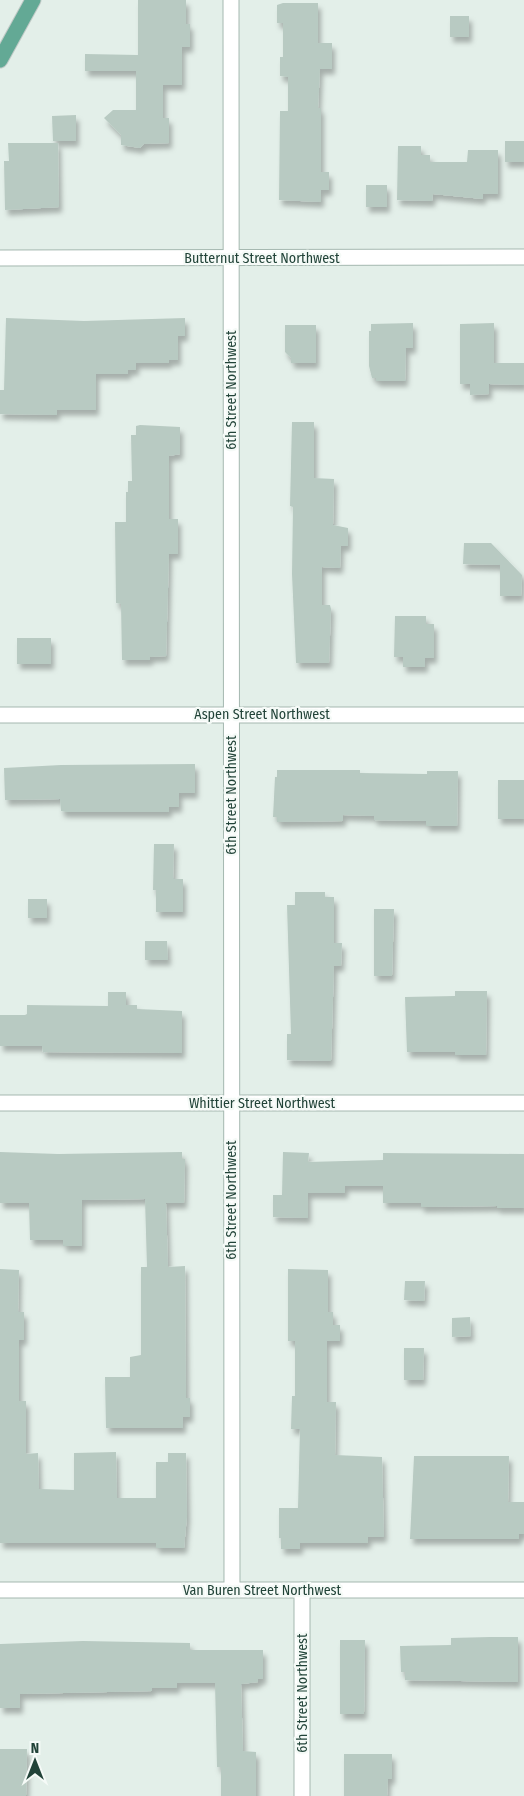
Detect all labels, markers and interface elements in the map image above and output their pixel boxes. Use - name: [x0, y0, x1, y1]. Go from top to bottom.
- street label: Butternut Street Northwest: [184, 250, 340, 267]
- street label: 6th Street Northwest: [223, 330, 240, 450]
- street label: Aspen Street Northwest: [194, 706, 330, 723]
- street label: 6th Street Northwest: [223, 735, 240, 855]
- street label: Whittier Street Northwest: [189, 1095, 336, 1112]
- street label: 6th Street Northwest: [223, 1140, 240, 1260]
- street label: Van Buren Street Northwest: [183, 1582, 342, 1599]
- street label: 6th Street Northwest: [294, 1633, 311, 1753]
- north arrow: [10, 1736, 60, 1786]
- text: N: [31, 1740, 39, 1757]

